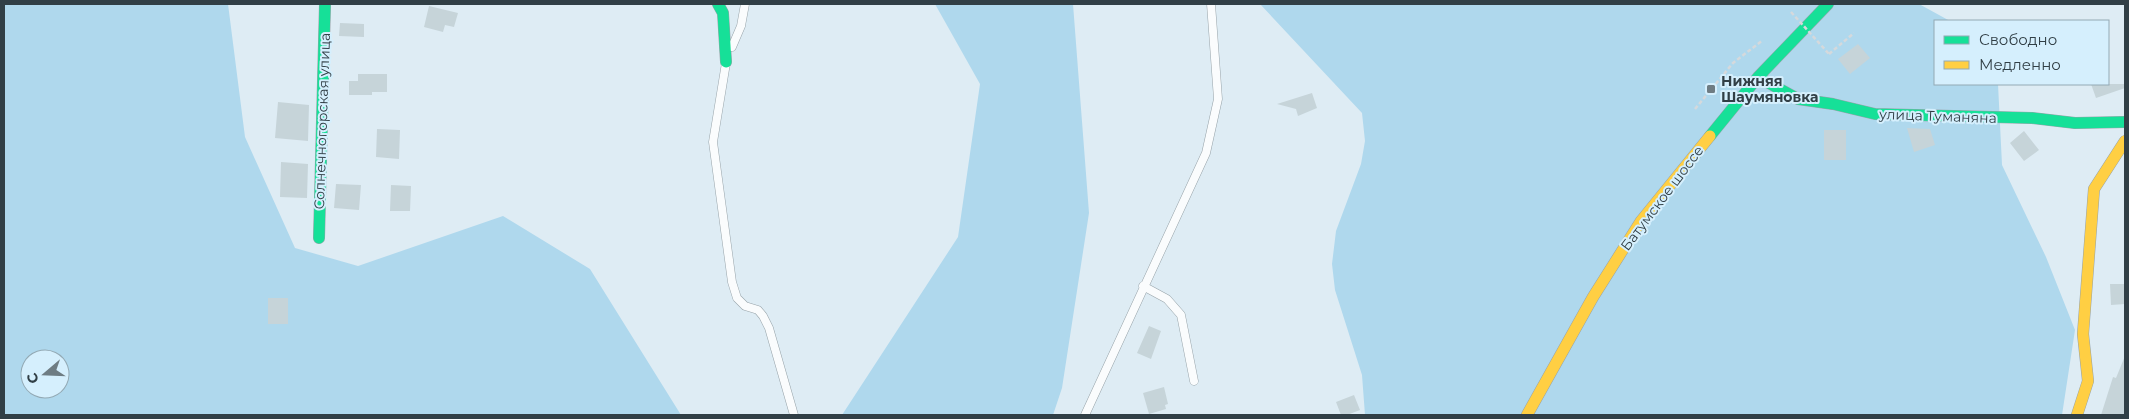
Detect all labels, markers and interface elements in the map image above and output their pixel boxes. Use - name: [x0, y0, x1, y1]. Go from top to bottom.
- legend: [1934, 20, 2109, 85]
- text: Свободно: [1979, 30, 2057, 49]
- street label: Солнечногорская улица: [310, 32, 334, 210]
- text: Медленно: [1979, 55, 2061, 74]
- place label: Нижняя Шаумяновка: [1721, 72, 1819, 106]
- marker: Нижняя Шаумяновка: [1705, 83, 1717, 95]
- street label: улица Туманяна: [1878, 105, 1997, 127]
- street label: Батумское шоссе: [1617, 142, 1707, 254]
- north arrow: [20, 349, 70, 399]
- text: С: [23, 370, 43, 386]

